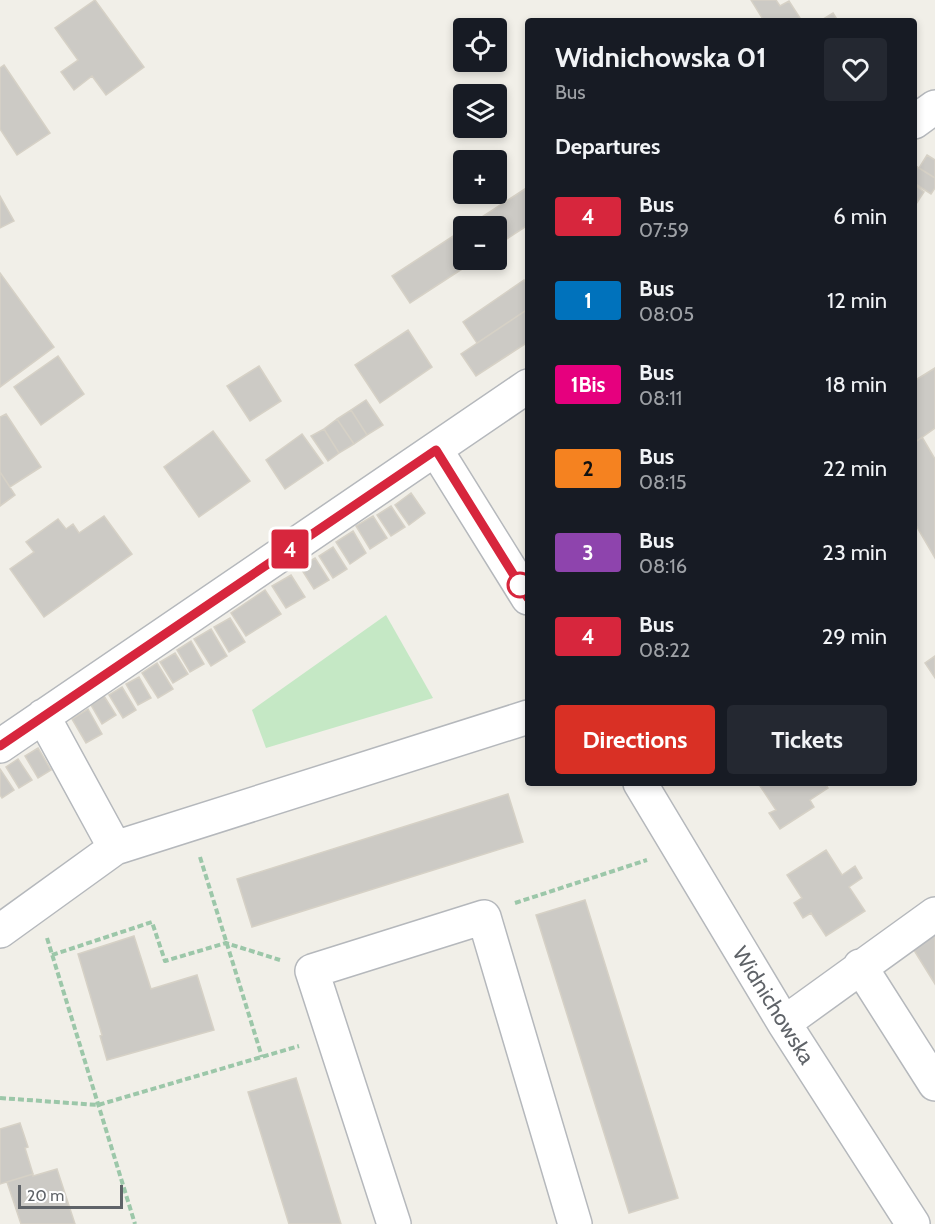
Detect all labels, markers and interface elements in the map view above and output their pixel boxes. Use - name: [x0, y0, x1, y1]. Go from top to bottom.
- map controls: [453, 18, 507, 270]
- button: locate: [453, 18, 507, 72]
- button: heart: [824, 38, 887, 101]
- text: Widnichowska 01: [555, 40, 767, 74]
- text: Bus: [555, 80, 586, 104]
- button: layers: [453, 84, 507, 138]
- text: Departures: [555, 133, 660, 160]
- button: +: [453, 150, 507, 204]
- text: Bus: [639, 191, 674, 218]
- text: 6 min: [833, 203, 887, 230]
- text: 4: [581, 204, 595, 229]
- button: −: [453, 216, 507, 270]
- text: 07:59: [639, 218, 689, 242]
- text: Bus: [639, 275, 674, 302]
- text: 12 min: [827, 287, 887, 314]
- text: 1: [584, 288, 592, 313]
- text: 08:05: [639, 302, 694, 326]
- text: Bus: [639, 359, 674, 386]
- text: 18 min: [825, 371, 887, 398]
- text: 1Bis: [571, 372, 605, 397]
- text: 08:11: [639, 386, 682, 410]
- text: Bus: [639, 443, 674, 470]
- text: 22 min: [823, 455, 887, 482]
- text: 2: [582, 456, 594, 481]
- text: 08:15: [639, 470, 687, 494]
- text: Bus: [639, 527, 674, 554]
- line badge: 4: [270, 530, 310, 568]
- text: 4: [283, 537, 297, 562]
- text: 23 min: [822, 539, 887, 566]
- text: 3: [582, 540, 594, 565]
- text: 08:16: [639, 554, 687, 578]
- unlabelled marker: [507, 572, 533, 598]
- text: Bus: [639, 611, 674, 638]
- text: 29 min: [822, 623, 887, 650]
- text: 4: [581, 624, 595, 649]
- text: 08:22: [639, 638, 690, 662]
- button: Directions: [555, 705, 715, 774]
- button: Tickets: [727, 705, 887, 774]
- street label: Widnichowska: [727, 941, 821, 1070]
- scale bar: [18, 1182, 123, 1210]
- text: 20 m: [27, 1186, 64, 1205]

